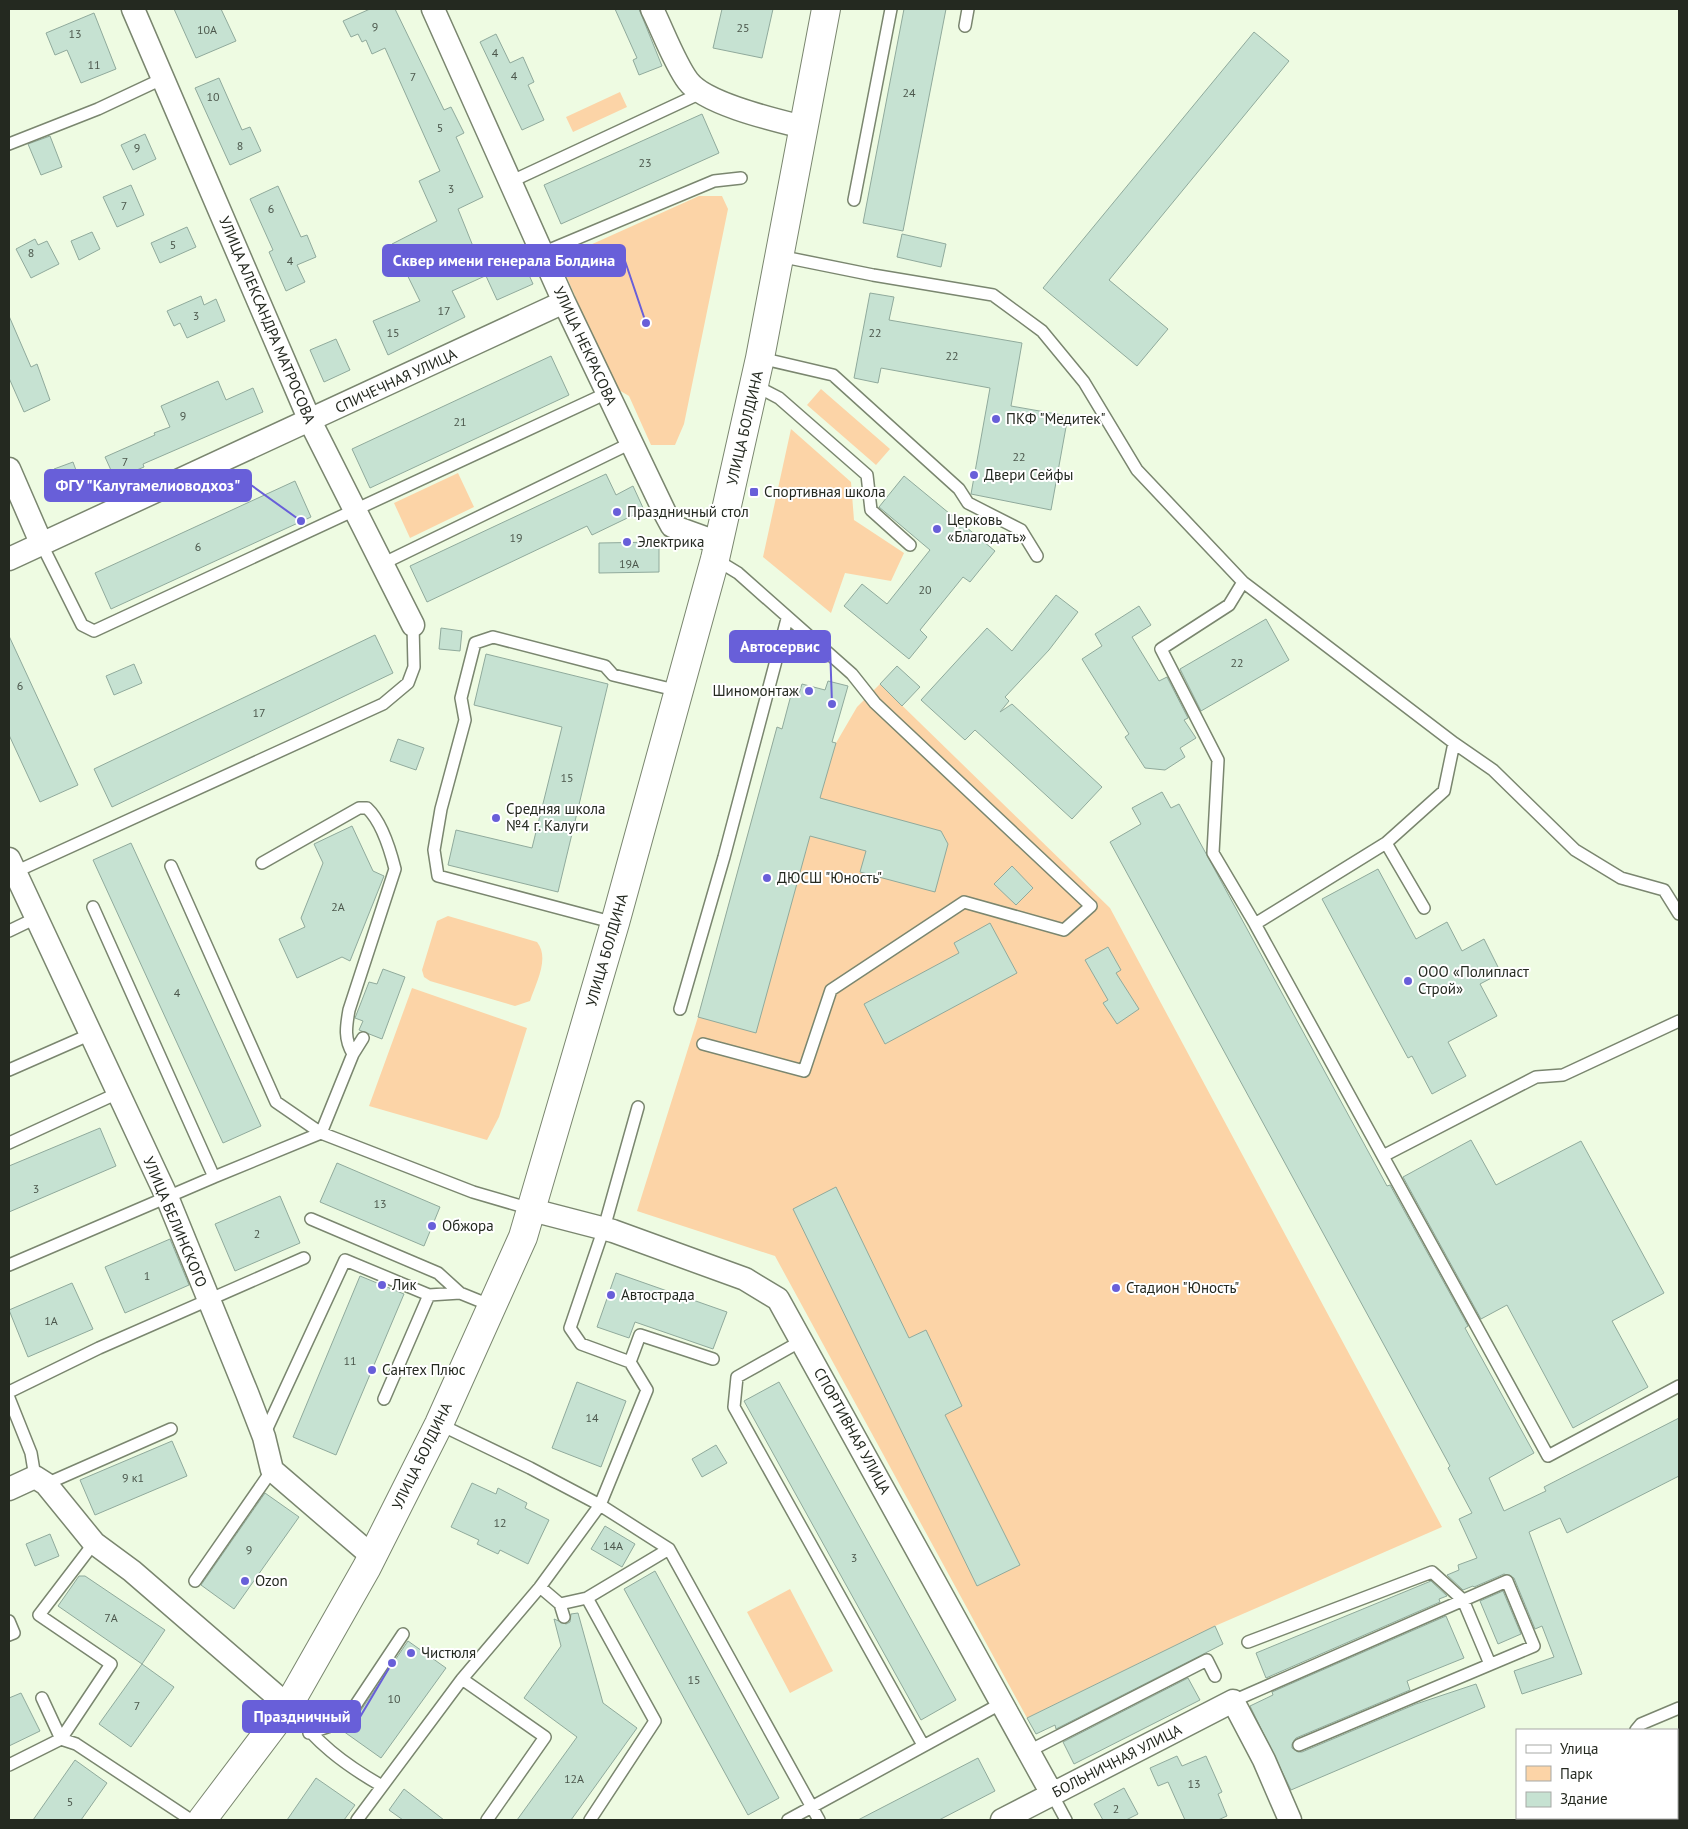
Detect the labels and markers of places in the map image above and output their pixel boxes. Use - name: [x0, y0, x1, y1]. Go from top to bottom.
- callout: Сквер имени генерала Болдина: [383, 245, 625, 276]
- place label: ПКФ "Медитек": [1006, 409, 1105, 428]
- marker: ПКФ "Медитек": [990, 413, 1002, 425]
- place label: Двери Сейфы: [984, 465, 1073, 484]
- marker: Двери Сейфы: [968, 469, 980, 481]
- callout: ФГУ "Калугамелиоводхоз": [45, 470, 251, 501]
- place label: Спортивная школа: [764, 482, 886, 501]
- marker: Спортивная школа: [748, 486, 760, 498]
- place label: Праздничный стол: [627, 502, 749, 521]
- marker: Праздничный стол: [611, 506, 623, 518]
- place label: Церковь «Благодать»: [947, 510, 1026, 546]
- marker: Церковь «Благодать»: [931, 523, 943, 535]
- place label: Электрика: [637, 532, 704, 551]
- marker: Электрика: [621, 536, 633, 548]
- callout: Автосервис: [730, 631, 830, 662]
- place label: Шиномонтаж: [712, 681, 799, 700]
- marker: Шиномонтаж: [803, 685, 815, 697]
- place label: Средняя школа №4 г. Калуги: [506, 799, 605, 835]
- marker: Средняя школа №4 г. Калуги: [490, 812, 502, 824]
- place label: ДЮСШ "Юность": [777, 868, 882, 887]
- marker: ДЮСШ "Юность": [761, 872, 773, 884]
- place label: ООО «Полипласт Строй»: [1418, 962, 1529, 998]
- marker: ООО «Полипласт Строй»: [1402, 975, 1414, 987]
- place label: Обжора: [442, 1216, 494, 1235]
- marker: Обжора: [426, 1220, 438, 1232]
- place label: Лик: [391, 1275, 418, 1294]
- place label: Стадион "Юность": [1126, 1278, 1239, 1297]
- marker: Лик: [376, 1279, 388, 1291]
- marker: Стадион "Юность": [1110, 1282, 1122, 1294]
- place label: Автострада: [621, 1285, 695, 1304]
- marker: Автострада: [605, 1289, 617, 1301]
- place label: Сантех Плюс: [382, 1360, 466, 1379]
- marker: Сантех Плюс: [366, 1364, 378, 1376]
- place label: Ozon: [255, 1571, 288, 1590]
- marker: Ozon: [239, 1575, 251, 1587]
- place label: Чистюля: [421, 1643, 476, 1662]
- marker: Чистюля: [405, 1647, 417, 1659]
- callout: Праздничный: [243, 1701, 360, 1732]

